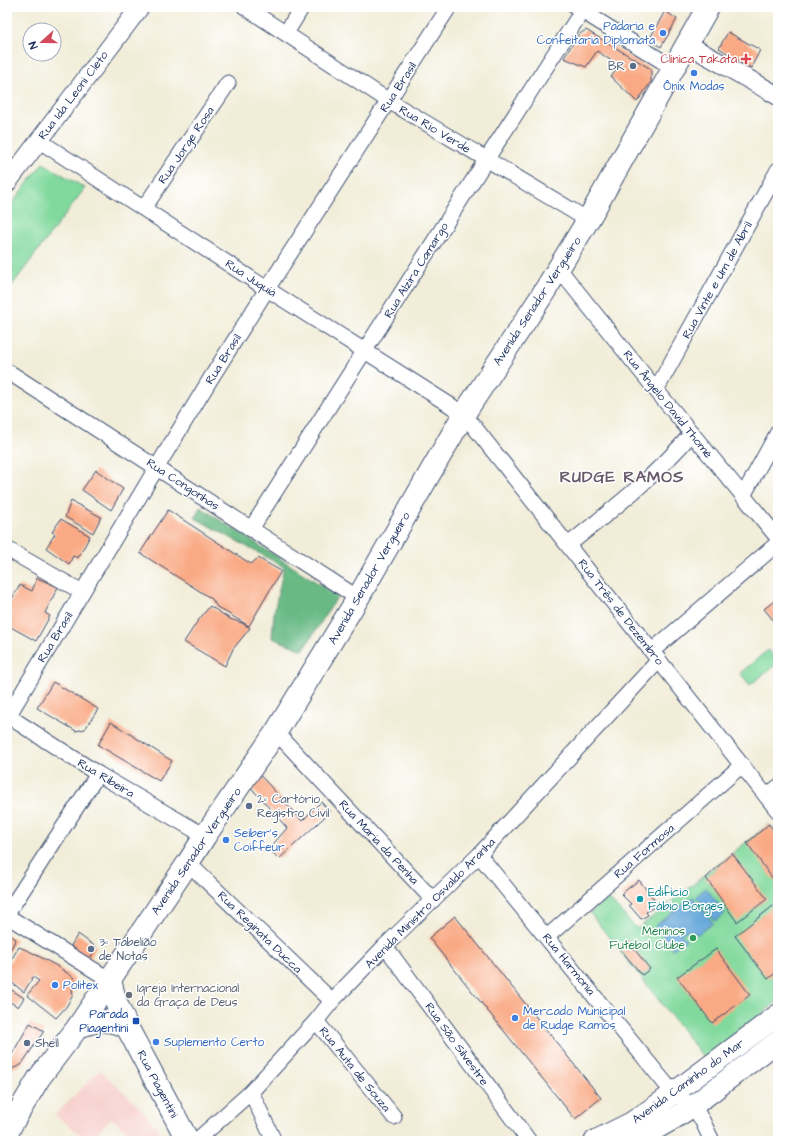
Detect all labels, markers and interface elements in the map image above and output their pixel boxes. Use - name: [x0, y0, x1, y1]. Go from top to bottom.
- place label: Padaria e Confeitaria Diplomata: [537, 18, 656, 49]
- north arrow: [22, 22, 62, 62]
- marker: Padaria e Confeitaria Diplomata: [658, 28, 668, 38]
- text: N: [25, 39, 41, 51]
- street label: Rua Ida Leoni Cleto: [34, 47, 113, 143]
- place label: Clinica Takata: [660, 51, 737, 68]
- marker: Clinica Takata: [740, 53, 752, 65]
- place label: BR: [608, 58, 625, 75]
- street label: Rua Brasil: [376, 59, 421, 116]
- marker: BR: [628, 61, 638, 71]
- marker: Ônix Modas: [689, 68, 699, 78]
- place label: Ônix Modas: [663, 78, 725, 95]
- street label: Rua Rio Verde: [396, 101, 474, 158]
- street label: Rua Jorge Rosa: [154, 103, 220, 188]
- street label: Rua Alzira Camargo: [380, 219, 454, 322]
- street label: Rua Vinte e Um de Abril: [678, 219, 757, 342]
- street label: Avenida Senador Vergueiro: [489, 233, 587, 370]
- street label: Rua Juquiá: [222, 255, 280, 301]
- street label: Rua Brasil: [201, 331, 246, 388]
- street label: Rua Ângelo David Thomé: [618, 347, 717, 463]
- street label: Rua Congonhas: [142, 454, 223, 515]
- district label: RUDGE RAMOS: [560, 466, 684, 488]
- street label: Avenida Senador Vergueiro: [324, 509, 415, 648]
- street label: Rua Três de Dezembro: [574, 556, 668, 669]
- street label: Rua Brasil: [34, 609, 77, 666]
- street label: Rua Ribeira: [74, 755, 137, 802]
- street label: Avenida Senador Vergueiro: [147, 784, 247, 919]
- place label: 2º Cartório Registro Cívil: [257, 791, 329, 823]
- street label: Rua Maria da Penha: [335, 796, 422, 888]
- marker: 2º Cartório Registro Cívil: [244, 801, 254, 811]
- street label: Rua Formosa: [610, 820, 678, 883]
- place label: Seiber's Coiffeur: [234, 825, 285, 856]
- street label: Avenida Ministro Osvaldo Aranha: [361, 834, 499, 972]
- marker: Seiber's Coiffeur: [221, 835, 231, 845]
- place label: Edifício Fábio Borges: [648, 884, 723, 916]
- street label: Rua Reginata Ducca: [213, 887, 306, 978]
- marker: Edifício Fábio Borges: [635, 894, 645, 904]
- place label: Meninos Futebol Clube: [609, 923, 686, 954]
- street label: Rua Harmonia: [538, 930, 599, 999]
- marker: Meninos Futebol Clube: [688, 933, 698, 943]
- place label: 3º Tabelião de Notas: [99, 934, 157, 965]
- marker: 3º Tabelião de Notas: [86, 944, 96, 954]
- place label: Politex: [63, 977, 98, 994]
- marker: Politex: [50, 980, 60, 990]
- place label: Igreja Internacional da Graça de Deus: [137, 980, 239, 1011]
- marker: Igreja Internacional da Graça de Deus: [124, 990, 134, 1000]
- street label: Rua São Silvestre: [421, 999, 493, 1090]
- place label: Mercado Municipal de Rudge Ramos: [523, 1003, 625, 1035]
- place label: Parada Piagentini: [79, 1006, 128, 1038]
- marker: Mercado Municipal de Rudge Ramos: [510, 1013, 520, 1023]
- marker: Parada Piagentini: [131, 1016, 141, 1026]
- street label: Rua Auta de Souza: [315, 1023, 394, 1116]
- place label: Suplemento Certo: [164, 1034, 265, 1051]
- place label: Shell: [35, 1035, 59, 1052]
- street label: Avenida Caminho do Mar: [629, 1035, 748, 1128]
- marker: Suplemento Certo: [151, 1037, 161, 1047]
- marker: Shell: [22, 1038, 32, 1048]
- street label: Rua Piagentini: [132, 1047, 183, 1122]

